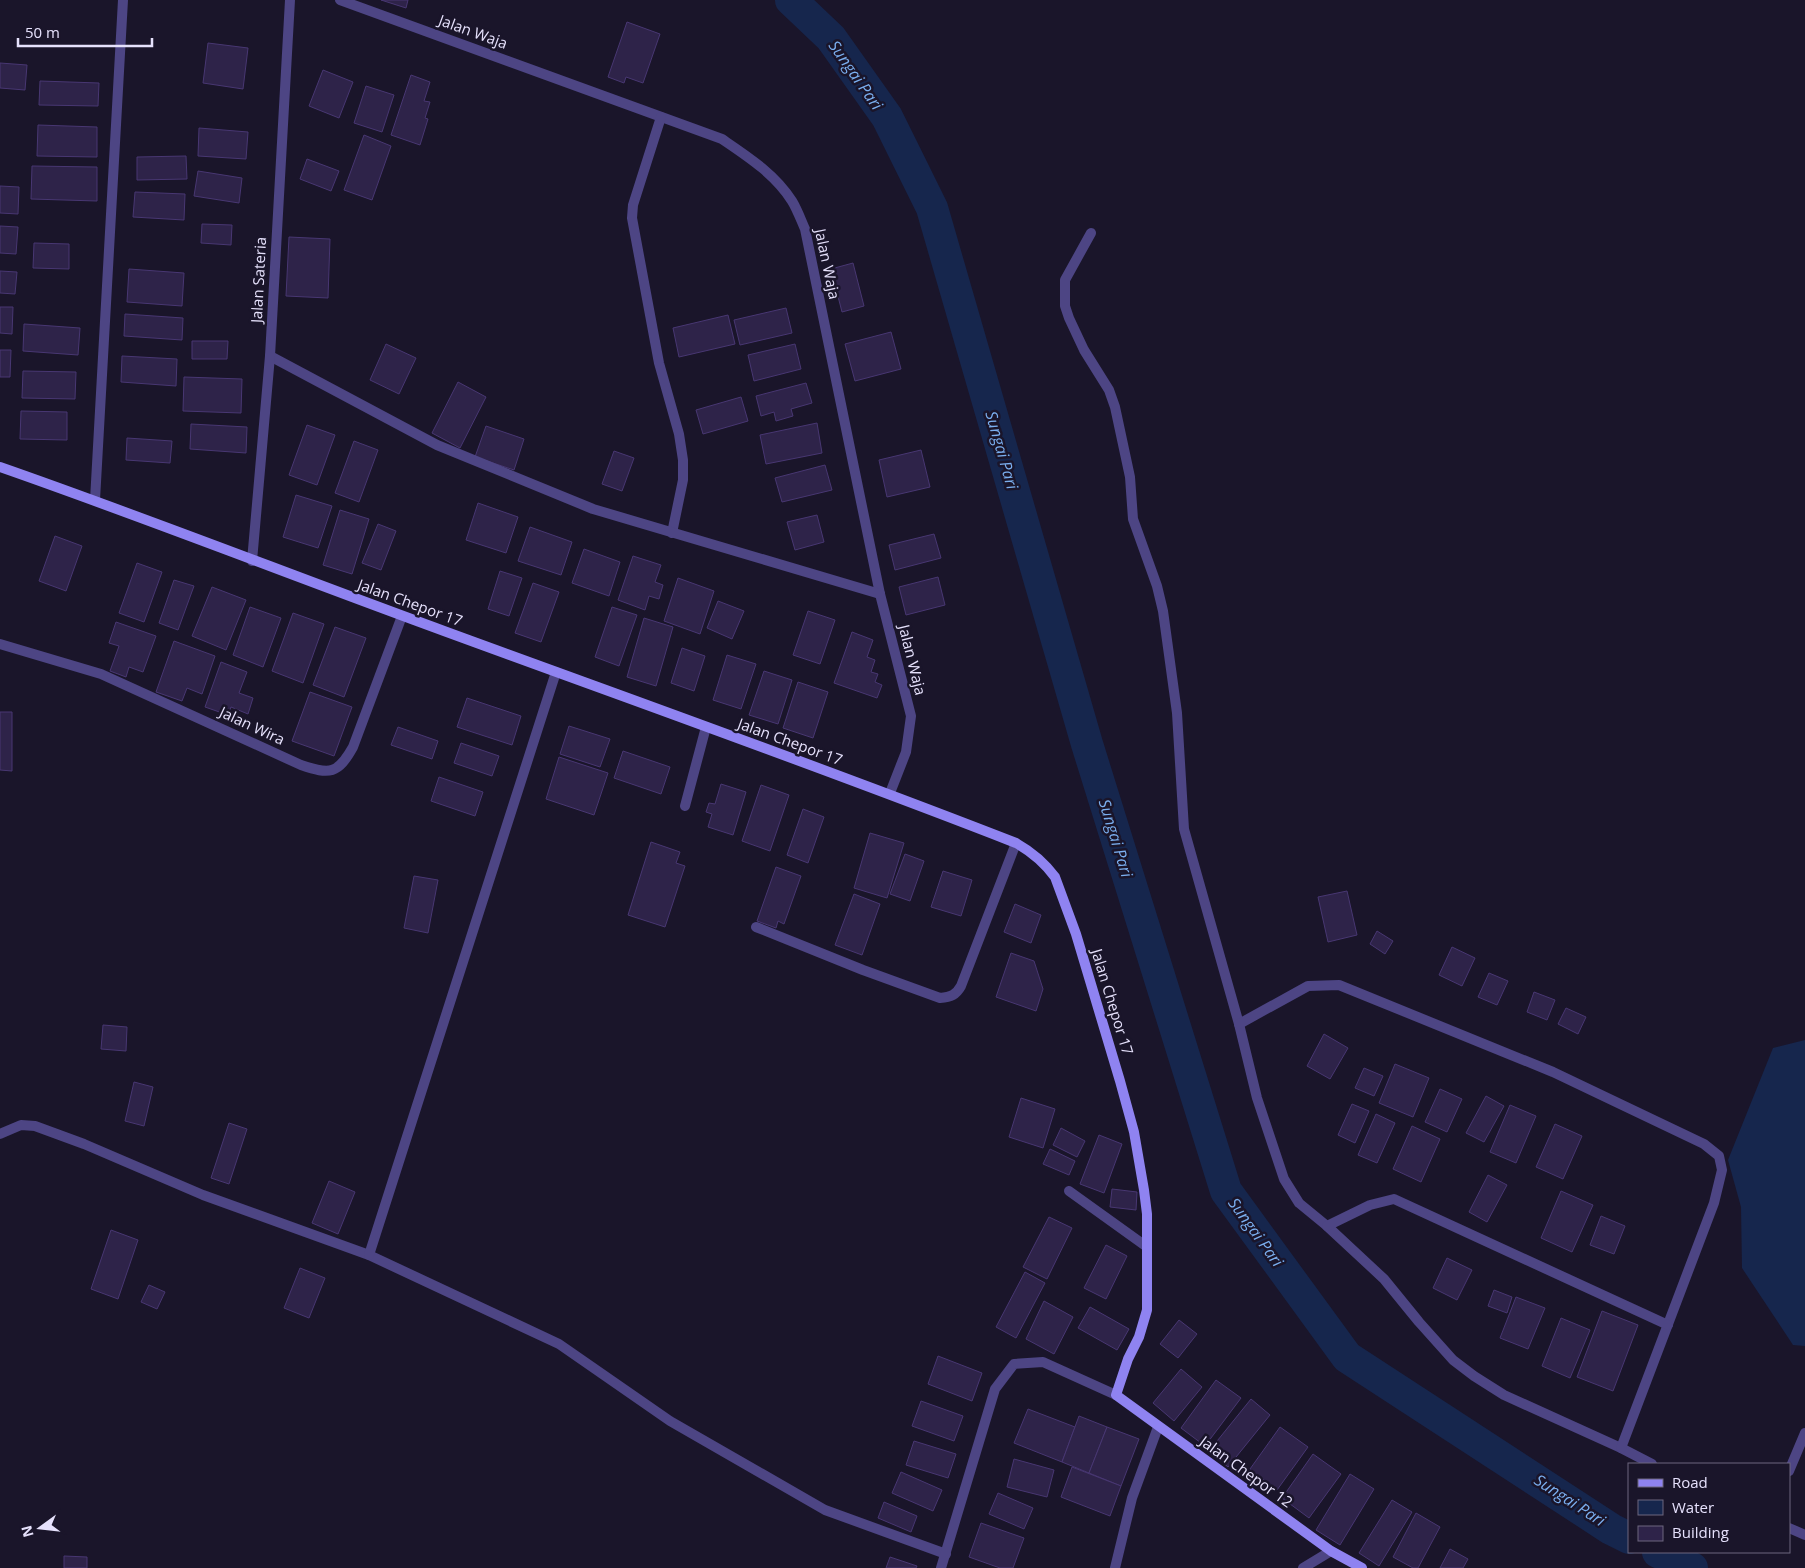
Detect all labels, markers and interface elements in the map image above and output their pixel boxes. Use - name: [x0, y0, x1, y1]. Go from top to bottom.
- street label: Jalan Waja: [434, 9, 511, 53]
- scale bar: [18, 15, 151, 47]
- text: 50 m: [25, 22, 60, 42]
- water label: Sungai Pari: [824, 36, 889, 115]
- street label: Jalan Waja: [810, 225, 845, 301]
- street label: Jalan Sateria: [246, 236, 270, 325]
- water label: Sungai Pari: [980, 408, 1024, 493]
- street label: Jalan Chepor 17: [353, 573, 465, 630]
- street label: Jalan Waja: [894, 621, 931, 697]
- street label: Jalan Wira: [215, 700, 288, 749]
- street label: Jalan Chepor 17: [733, 712, 845, 769]
- water label: Sungai Pari: [1094, 796, 1139, 881]
- street label: Jalan Chepor 17: [1087, 944, 1139, 1057]
- water label: Sungai Pari: [1223, 1193, 1289, 1272]
- street label: Jalan Chepor 12: [1195, 1430, 1297, 1512]
- legend: [1628, 1463, 1790, 1553]
- water label: Sungai Pari: [1530, 1469, 1611, 1532]
- text: Road: [1672, 1472, 1708, 1492]
- text: Water: [1672, 1497, 1714, 1517]
- north arrow: [15, 1503, 65, 1553]
- text: Building: [1672, 1522, 1729, 1542]
- text: N: [16, 1524, 38, 1539]

